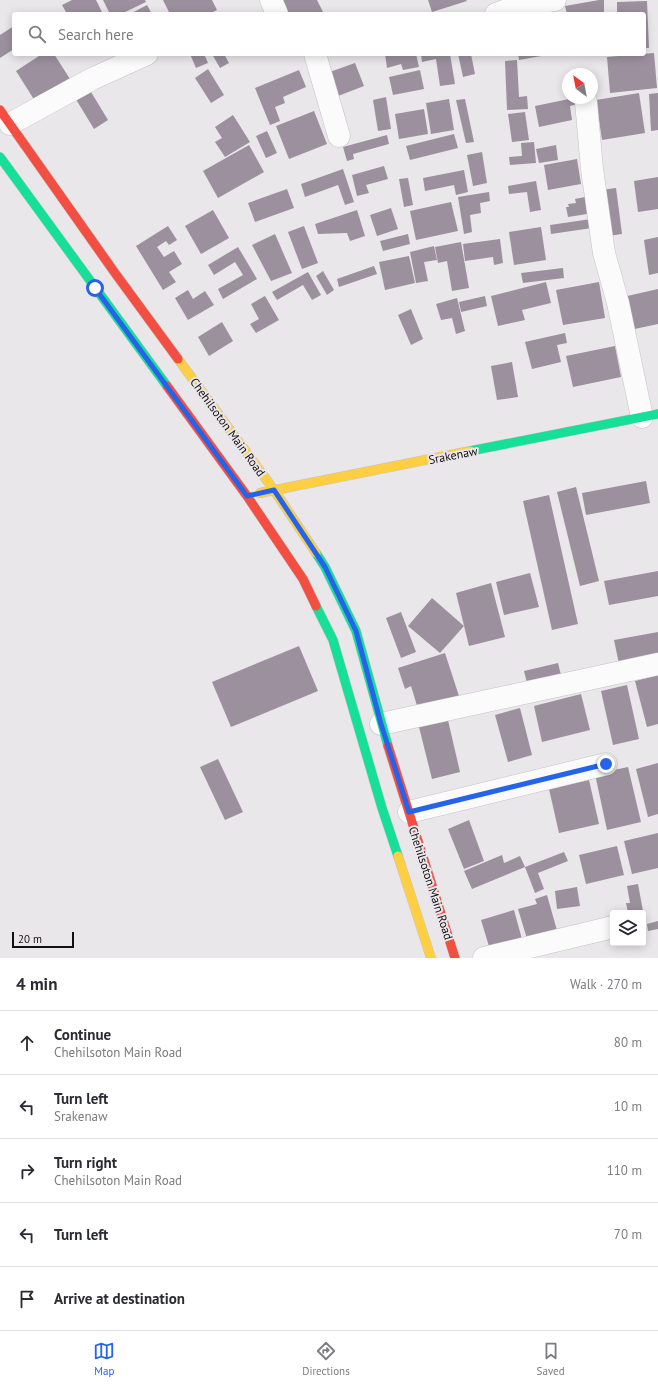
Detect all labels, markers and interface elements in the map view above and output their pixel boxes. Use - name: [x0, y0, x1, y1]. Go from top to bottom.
- search box: [12, 12, 646, 56]
- icon: search: [26, 23, 48, 45]
- text: Search here: [58, 25, 134, 44]
- north arrow: [562, 68, 598, 104]
- route start: [86, 279, 104, 297]
- street label: Chehilsoton Main Road: [187, 375, 269, 479]
- street label: Srakenaw: [427, 443, 479, 467]
- route end: [597, 755, 615, 773]
- street label: Chehilsoton Main Road: [406, 824, 456, 942]
- map controls: [610, 910, 646, 946]
- button: layers: [610, 910, 646, 946]
- scale bar: [12, 930, 74, 949]
- text: 20 m: [18, 932, 42, 946]
- text: 4 min: [16, 973, 57, 995]
- text: Walk · 270 m: [570, 976, 642, 993]
- text: Continue: [54, 1025, 111, 1044]
- icon: ahead: [16, 1032, 38, 1054]
- text: 80 m: [614, 1034, 642, 1051]
- text: Chehilsoton Main Road: [54, 1044, 182, 1061]
- text: Turn left: [54, 1089, 108, 1108]
- icon: left: [16, 1096, 38, 1118]
- text: 10 m: [614, 1098, 642, 1115]
- text: Srakenaw: [54, 1108, 108, 1125]
- text: Turn right: [54, 1153, 117, 1172]
- icon: right: [16, 1160, 38, 1182]
- text: 110 m: [607, 1162, 642, 1179]
- text: Chehilsoton Main Road: [54, 1172, 182, 1189]
- icon: left: [16, 1224, 38, 1246]
- text: Turn left: [54, 1225, 108, 1244]
- text: 70 m: [614, 1226, 642, 1243]
- icon: arrive: [16, 1288, 38, 1310]
- text: Arrive at destination: [54, 1289, 185, 1308]
- tab: Map: [93, 1340, 115, 1378]
- tab: Directions: [302, 1340, 350, 1378]
- tab: Saved: [537, 1340, 565, 1378]

